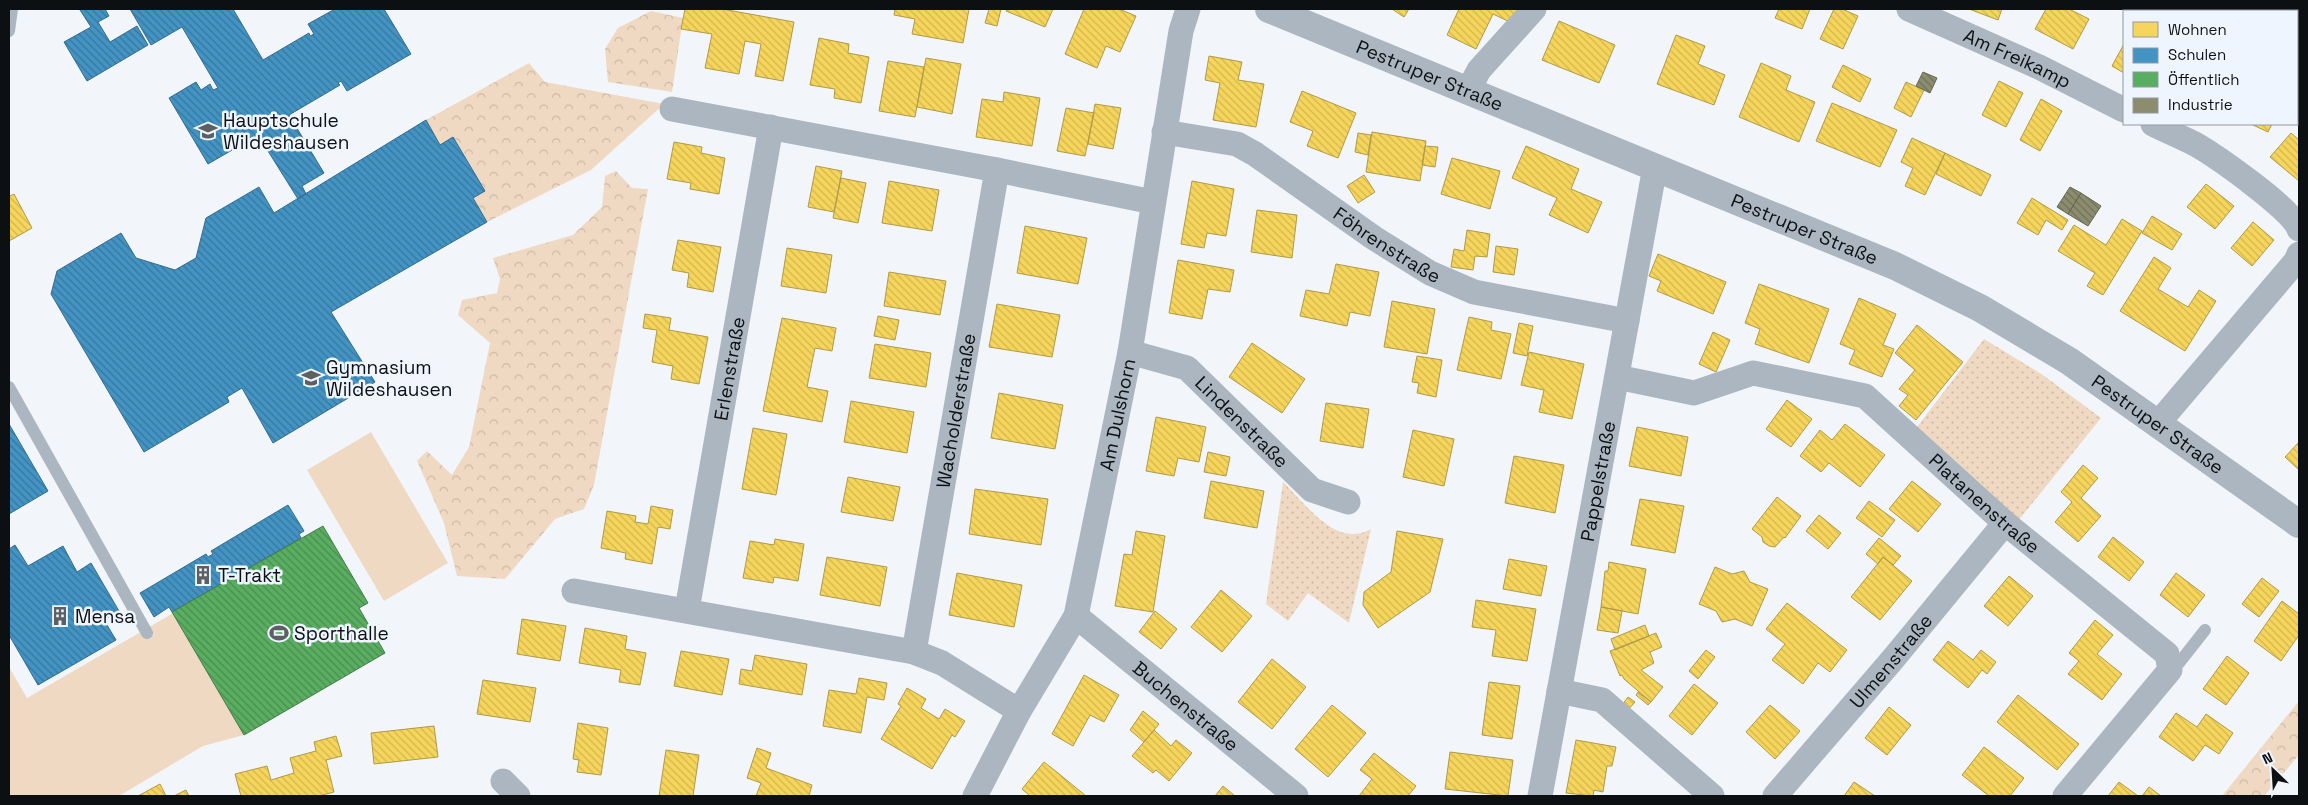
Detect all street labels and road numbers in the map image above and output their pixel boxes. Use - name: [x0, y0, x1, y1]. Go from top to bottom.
- street label: Am Freikamp: [1960, 22, 2075, 94]
- street label: Pestruper Straße: [1353, 34, 1507, 116]
- street label: Pestruper Straße: [1727, 188, 1882, 270]
- street label: Föhrenstraße: [1329, 201, 1444, 288]
- street label: Erlenstraße: [708, 315, 750, 422]
- street label: Wacholderstraße: [930, 331, 981, 490]
- street label: Am Dulshorn: [1093, 356, 1141, 473]
- street label: Pestruper Straße: [2087, 368, 2229, 479]
- street label: Lindenstraße: [1190, 370, 1294, 473]
- street label: Pappelstraße: [1574, 419, 1621, 544]
- street label: Platanenstraße: [1924, 448, 2045, 559]
- street label: Ulmenstraße: [1844, 608, 1938, 713]
- street label: Buchenstraße: [1128, 655, 1244, 757]

